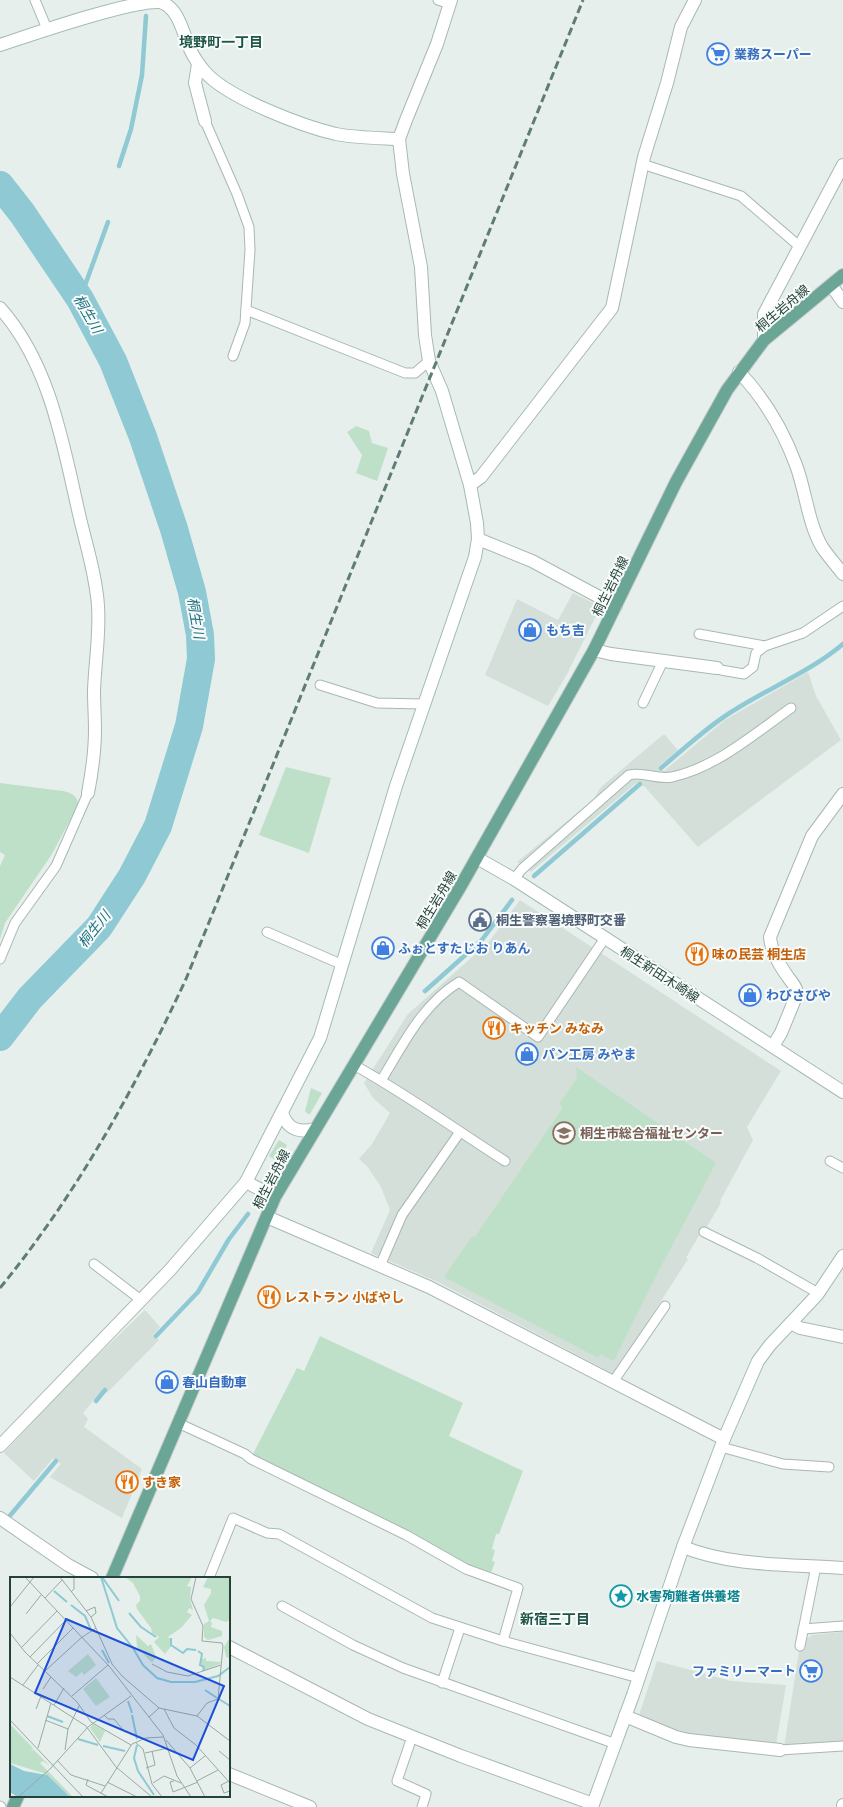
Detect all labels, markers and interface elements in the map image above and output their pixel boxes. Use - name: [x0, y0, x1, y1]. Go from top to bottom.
- district label: 境野町一丁目: [179, 33, 263, 51]
- supermarket icon: 業務スーパー: [705, 41, 731, 67]
- place label: 業務スーパー: [734, 46, 812, 63]
- street label: 桐生岩舟線: [752, 281, 813, 336]
- water label: 桐生川: [70, 291, 107, 338]
- street label: 桐生岩舟線: [589, 553, 632, 619]
- water label: 桐生川: [183, 596, 209, 642]
- shop icon: もち吉: [517, 617, 543, 643]
- place label: もち吉: [546, 622, 585, 639]
- street label: 桐生岩舟線: [412, 868, 460, 932]
- water label: 桐生川: [74, 905, 115, 951]
- public building icon: 桐生警察署境野町交番: [467, 907, 493, 933]
- place label: 桐生警察署境野町交番: [496, 912, 626, 929]
- shop icon: ふぉとすたじお りあん: [370, 935, 396, 961]
- place label: ふぉとすたじお りあん: [398, 940, 531, 957]
- restaurant icon: 味の民芸 桐生店: [684, 941, 710, 967]
- street label: 桐生新田木崎線: [617, 943, 703, 1006]
- place label: 味の民芸 桐生店: [712, 946, 806, 963]
- shop icon: わびさびや: [737, 982, 763, 1008]
- place label: わびさびや: [766, 987, 831, 1004]
- restaurant icon: キッチン みなみ: [481, 1015, 507, 1041]
- place label: キッチン みなみ: [510, 1020, 604, 1037]
- shop icon: パン工房 みやま: [514, 1041, 540, 1067]
- place label: パン工房 みやま: [542, 1046, 637, 1063]
- school or university icon: 桐生市総合福祉センター: [551, 1120, 577, 1146]
- place label: 桐生市総合福祉センター: [580, 1125, 723, 1142]
- street label: 桐生岩舟線: [249, 1146, 294, 1212]
- restaurant icon: レストラン 小ばやし: [256, 1284, 282, 1310]
- place label: レストラン 小ばやし: [284, 1289, 404, 1306]
- shop icon: 春山自動車: [154, 1369, 180, 1395]
- place label: 春山自動車: [182, 1374, 247, 1391]
- restaurant icon: すき家: [114, 1469, 140, 1495]
- place label: すき家: [142, 1474, 181, 1491]
- inset map: [10, 1577, 230, 1797]
- place icon: 水害殉難者供養塔: [608, 1583, 634, 1609]
- place label: 水害殉難者供養塔: [636, 1588, 740, 1605]
- district label: 新宿三丁目: [520, 1610, 590, 1628]
- supermarket icon: ファミリーマート: [798, 1658, 824, 1684]
- place label: ファミリーマート: [692, 1663, 796, 1680]

